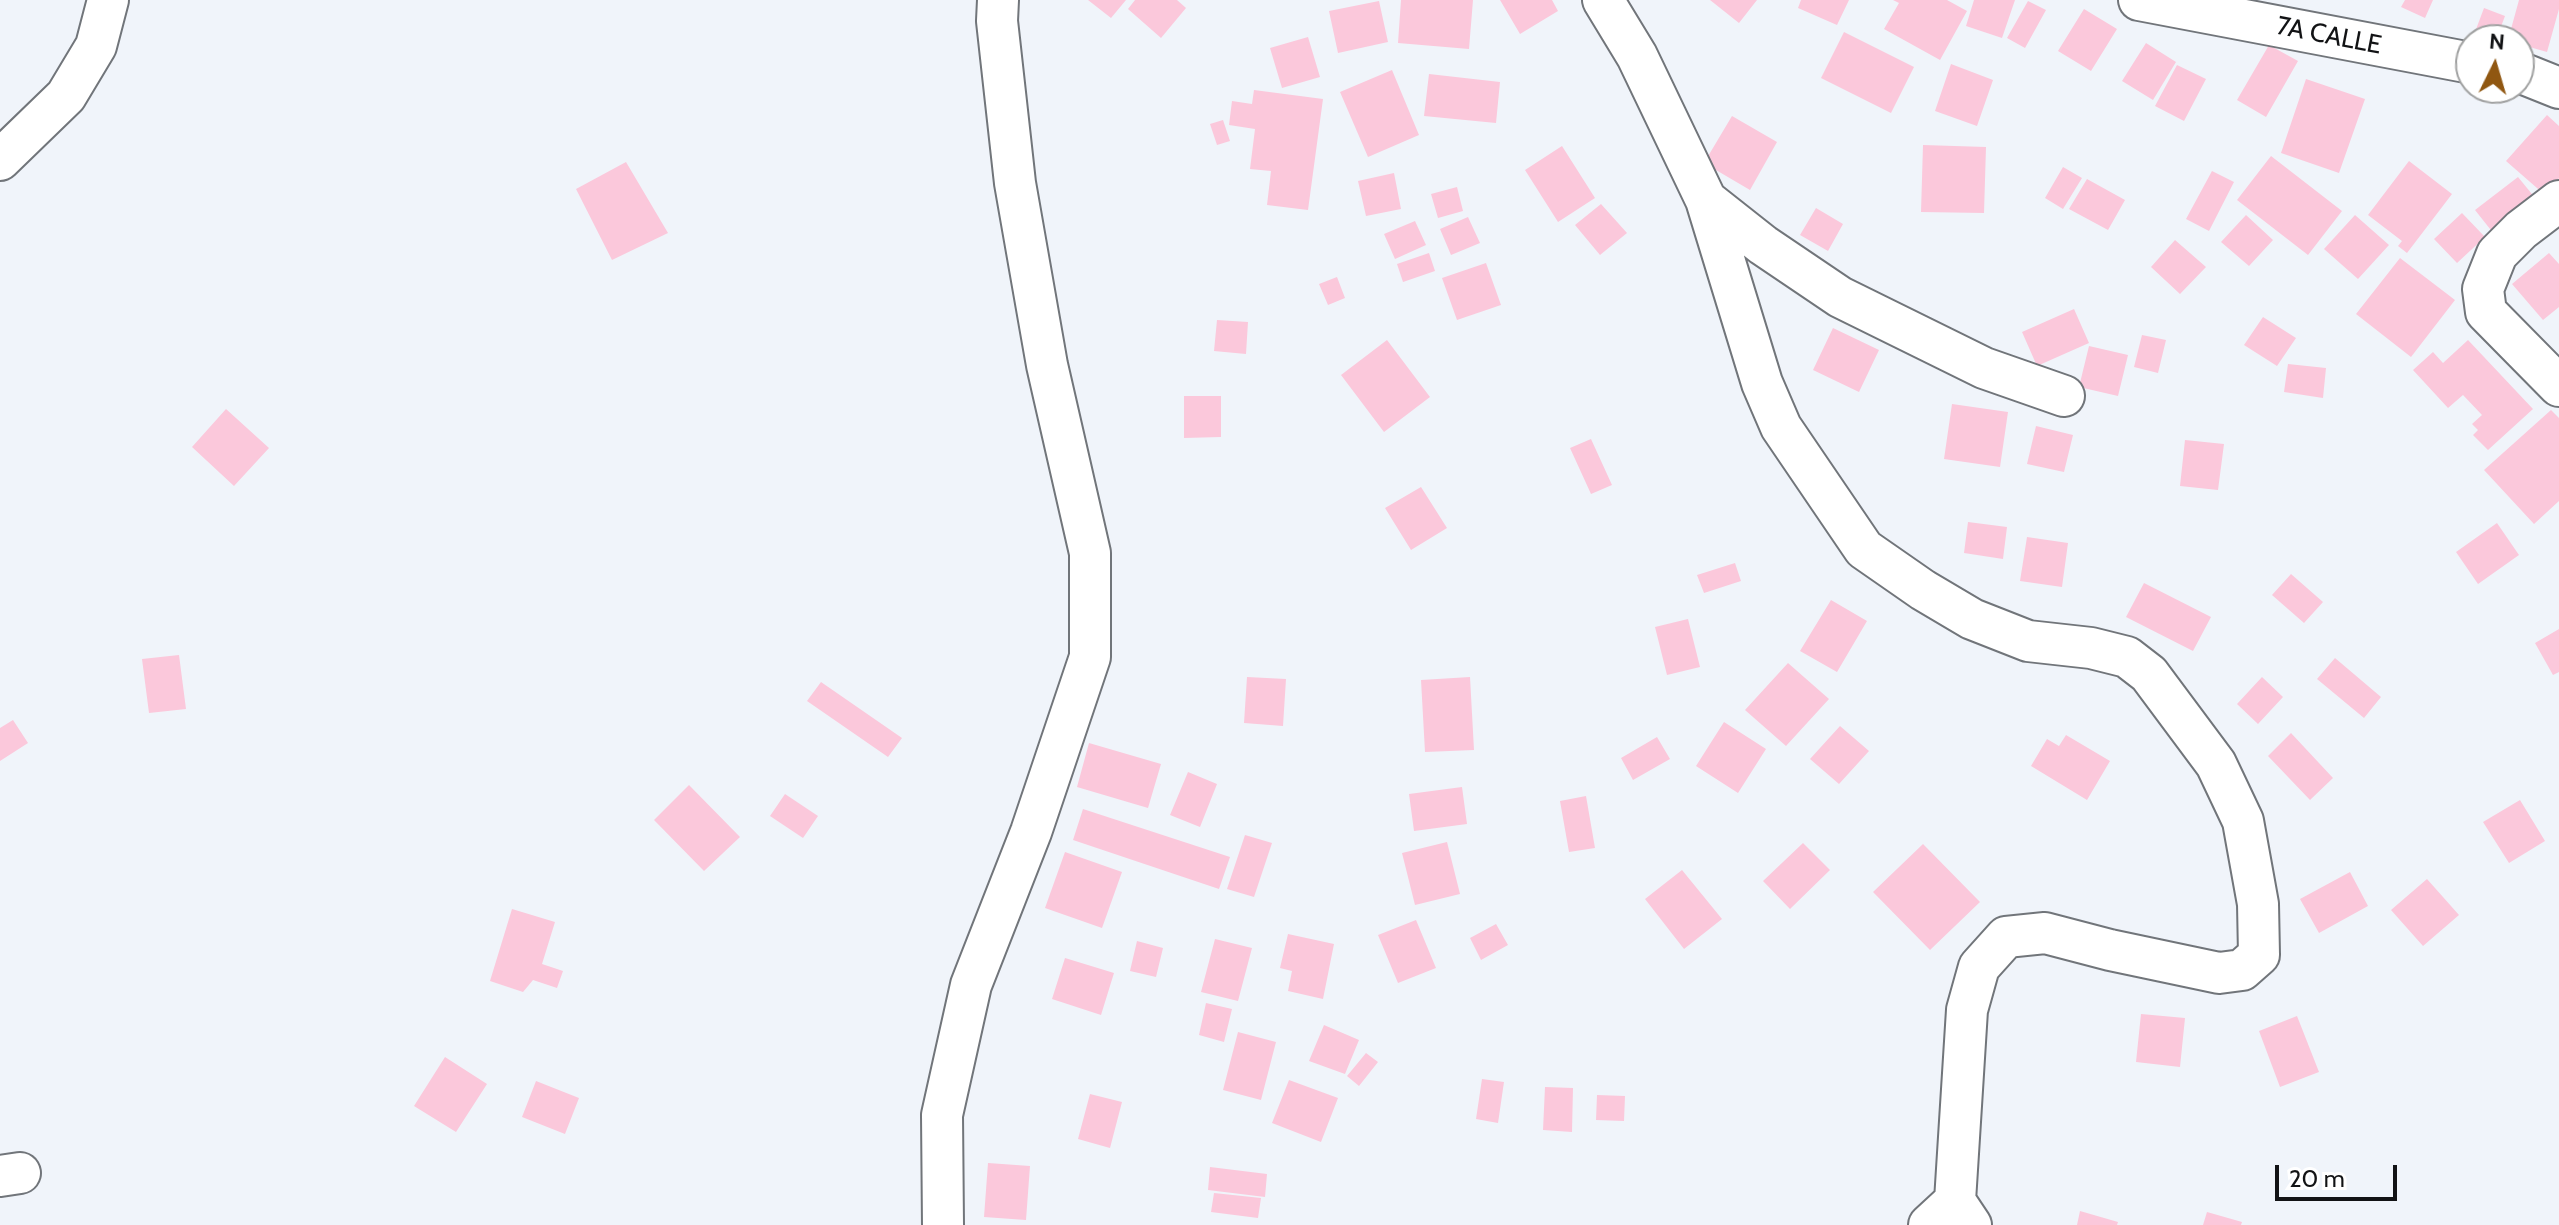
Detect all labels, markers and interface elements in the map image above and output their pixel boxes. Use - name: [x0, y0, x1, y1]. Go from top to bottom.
- street label: 7A CALLE: [2274, 11, 2384, 61]
- north arrow: [2455, 24, 2535, 104]
- text: N: [2488, 27, 2506, 56]
- scale bar: [2279, 1149, 2401, 1199]
- text: 20 m: [2289, 1164, 2345, 1193]

